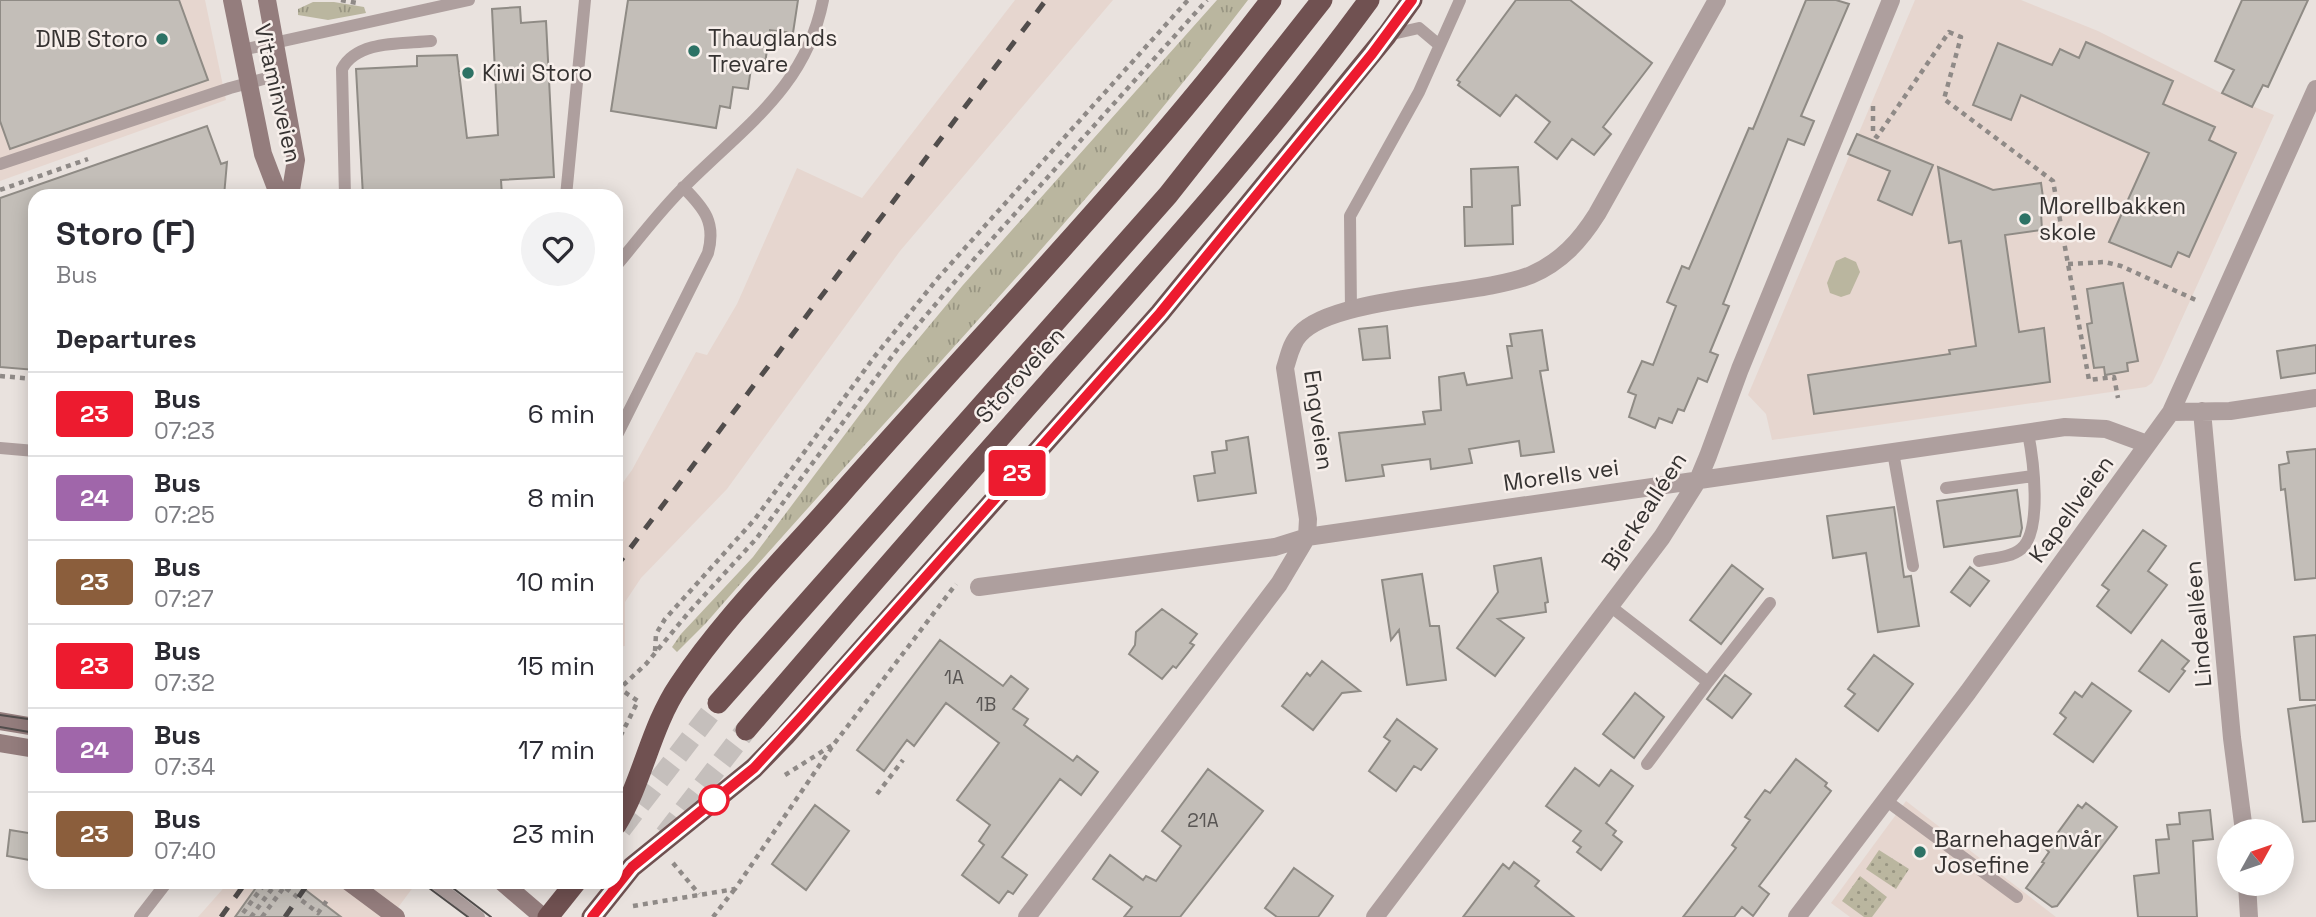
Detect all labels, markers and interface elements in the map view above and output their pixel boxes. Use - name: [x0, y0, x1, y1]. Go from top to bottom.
- street label: Vitaminveien: [247, 21, 309, 165]
- place label: Thauglands Trevare: [708, 23, 837, 79]
- place label: DNB Storo: [35, 24, 148, 54]
- marker: DNB Storo: [154, 31, 170, 47]
- marker: Thauglands Trevare: [686, 43, 702, 59]
- place label: Kiwi Storo: [482, 58, 593, 88]
- marker: Kiwi Storo: [460, 65, 476, 81]
- place label: Morellbakken skole: [2039, 191, 2186, 247]
- marker: Morellbakken skole: [2017, 211, 2033, 227]
- button: heart: [521, 212, 595, 286]
- text: Storo (F): [56, 213, 195, 255]
- text: Bus: [56, 260, 97, 290]
- street label: Storoveien: [969, 321, 1071, 429]
- text: Departures: [56, 322, 197, 356]
- street label: Engveien: [1297, 368, 1341, 472]
- text: Bus: [154, 382, 201, 416]
- text: 6 min: [528, 397, 595, 431]
- text: 23: [80, 398, 109, 429]
- text: 07:23: [154, 416, 215, 446]
- street label: Bjerkealléen: [1595, 446, 1693, 576]
- street label: Kapellveien: [2022, 449, 2120, 569]
- line badge: 23: [986, 450, 1048, 496]
- street label: Morells vei: [1501, 452, 1621, 498]
- text: 23: [1003, 457, 1031, 488]
- text: Bus: [154, 466, 201, 500]
- text: 8 min: [527, 481, 595, 515]
- text: 24: [80, 482, 109, 513]
- text: 07:25: [154, 500, 215, 530]
- text: Bus: [154, 550, 201, 584]
- street label: Lindealléen: [2178, 560, 2218, 688]
- text: 10 min: [516, 565, 595, 599]
- text: 23: [80, 566, 109, 597]
- text: 07:27: [154, 584, 214, 614]
- text: Bus: [154, 634, 201, 668]
- text: 15 min: [517, 649, 595, 683]
- text: 23: [80, 650, 109, 681]
- house number: 1A: [944, 665, 964, 690]
- text: 07:32: [154, 668, 215, 698]
- house number: 1B: [976, 692, 996, 717]
- text: Bus: [154, 718, 201, 752]
- text: 17 min: [518, 733, 595, 767]
- text: 24: [80, 734, 109, 765]
- text: 07:34: [154, 752, 215, 782]
- unlabelled marker: [699, 785, 729, 815]
- text: Bus: [154, 802, 201, 836]
- house number: 21A: [1187, 808, 1219, 833]
- text: 23 min: [512, 817, 595, 851]
- text: 23: [80, 818, 109, 849]
- north arrow: [2217, 819, 2294, 896]
- map controls: [2217, 819, 2294, 896]
- place label: Barnehagenvår Josefine: [1934, 824, 2102, 880]
- text: 07:40: [154, 836, 216, 866]
- marker: Barnehagenvår Josefine: [1912, 844, 1928, 860]

